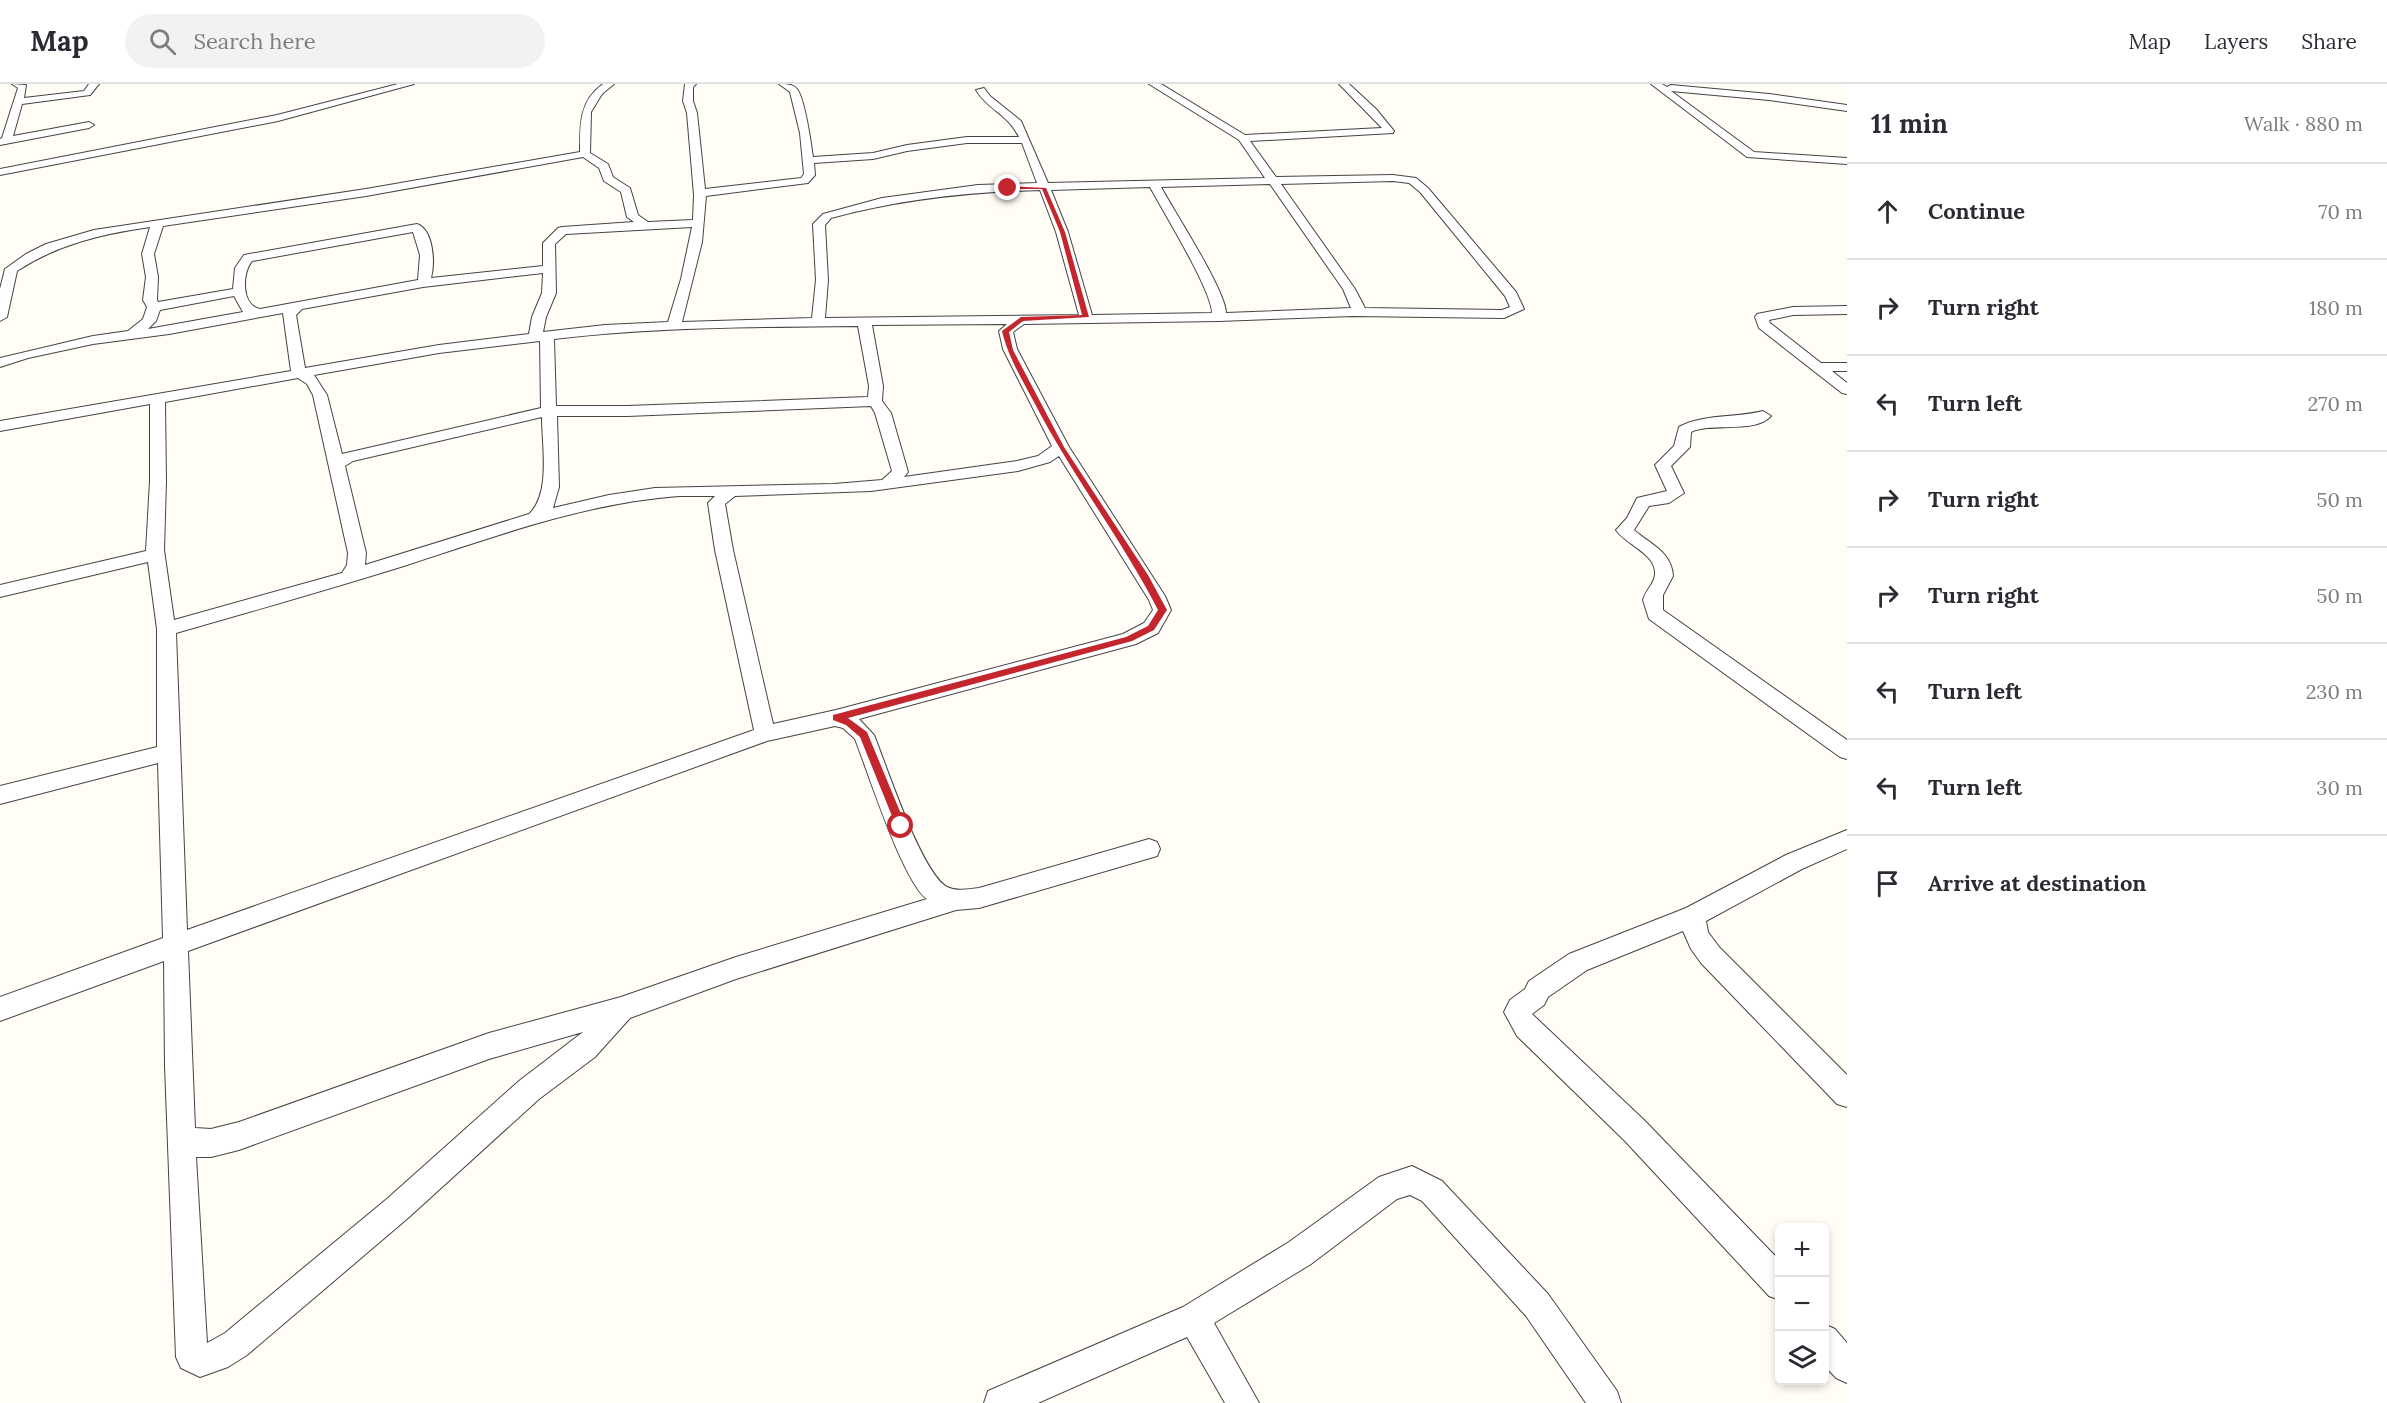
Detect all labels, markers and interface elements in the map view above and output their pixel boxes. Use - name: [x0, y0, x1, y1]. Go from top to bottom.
- search box: [125, 14, 545, 68]
- text: Map: [30, 23, 89, 59]
- icon: search: [146, 25, 179, 58]
- text: Search here: [194, 27, 316, 55]
- text: Map: [2128, 28, 2171, 55]
- text: Layers: [2204, 28, 2268, 55]
- text: Share: [2301, 28, 2357, 55]
- text: 11 min: [1871, 107, 1948, 140]
- text: Walk · 880 m: [2244, 111, 2363, 136]
- route end: [994, 174, 1020, 200]
- icon: ahead: [1871, 195, 1904, 228]
- text: Continue: [1928, 197, 2025, 225]
- text: 70 m: [2318, 199, 2363, 224]
- icon: right: [1871, 291, 1904, 324]
- text: Turn right: [1928, 293, 2039, 321]
- text: 180 m: [2309, 295, 2363, 320]
- icon: left: [1871, 387, 1904, 420]
- text: Turn left: [1928, 389, 2022, 417]
- text: 270 m: [2307, 391, 2363, 416]
- icon: right: [1871, 483, 1904, 516]
- text: Turn right: [1928, 485, 2039, 513]
- text: 50 m: [2317, 487, 2363, 512]
- icon: right: [1871, 579, 1904, 612]
- text: Turn right: [1928, 581, 2039, 609]
- text: 50 m: [2317, 583, 2363, 608]
- icon: left: [1871, 675, 1904, 708]
- text: Turn left: [1928, 677, 2022, 705]
- text: 230 m: [2306, 679, 2363, 704]
- icon: left: [1871, 771, 1904, 804]
- text: Turn left: [1928, 773, 2022, 801]
- text: 30 m: [2316, 775, 2363, 800]
- route start: [887, 812, 913, 838]
- icon: arrive: [1871, 867, 1904, 900]
- text: Arrive at destination: [1928, 869, 2146, 897]
- map controls: [1775, 1223, 1829, 1385]
- button: +: [1775, 1223, 1829, 1277]
- button: −: [1775, 1277, 1829, 1331]
- button: layers: [1775, 1331, 1829, 1385]

